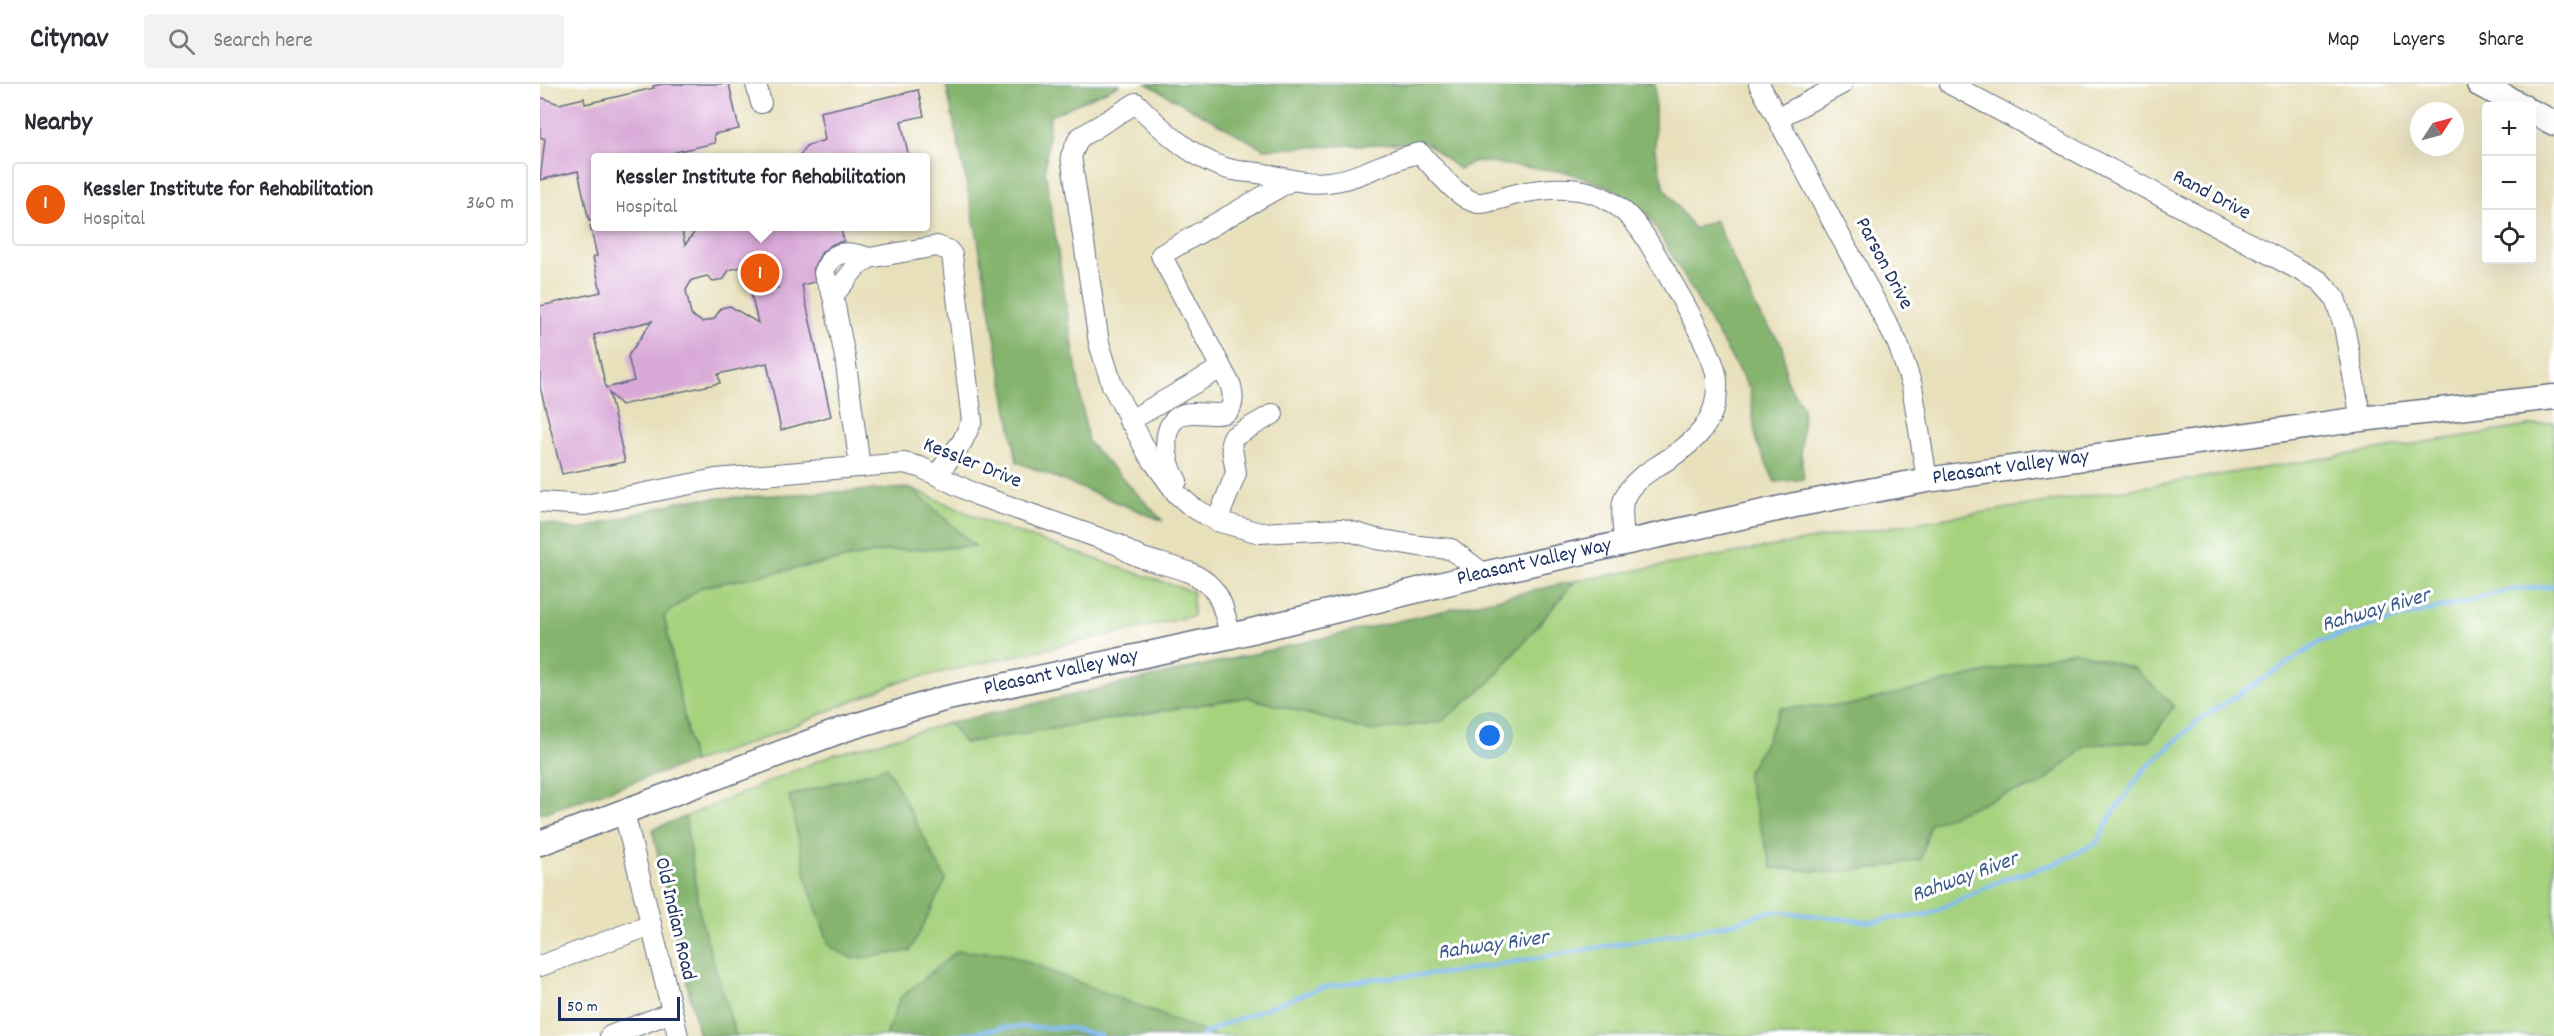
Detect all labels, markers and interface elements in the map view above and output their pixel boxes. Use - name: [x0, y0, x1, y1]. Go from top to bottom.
- search box: [144, 14, 564, 68]
- text: Citynav: [30, 21, 108, 61]
- icon: search: [165, 25, 198, 58]
- text: Search here: [213, 26, 313, 57]
- text: Map: [2328, 26, 2359, 56]
- text: Layers: [2392, 26, 2445, 56]
- text: Share: [2478, 26, 2524, 56]
- north arrow: [2410, 102, 2464, 156]
- map controls: [2482, 102, 2536, 264]
- button: +: [2482, 102, 2536, 156]
- text: Nearby: [24, 105, 92, 142]
- popup: [591, 153, 930, 231]
- button: −: [2482, 156, 2536, 210]
- text: Kessler Institute for Rehabilitation: [615, 163, 906, 194]
- street label: Rand Drive: [2166, 163, 2256, 229]
- text: Kessler Institute for Rehabilitation: [83, 175, 373, 206]
- text: 1: [43, 190, 48, 218]
- text: 360 m: [466, 190, 514, 218]
- text: Hospital: [615, 194, 677, 222]
- text: Hospital: [83, 206, 145, 234]
- button: locate: [2482, 210, 2536, 264]
- street label: Parson Drive: [1846, 213, 1920, 315]
- pin: 1: [740, 250, 780, 296]
- street label: Kessler Drive: [918, 431, 1026, 497]
- street label: Pleasant Valley Way: [1931, 442, 2091, 494]
- street label: Pleasant Valley Way: [1454, 531, 1615, 595]
- water label: Rahway River: [2318, 580, 2436, 641]
- street label: Pleasant Valley Way: [981, 642, 1142, 705]
- your location: [1475, 721, 1504, 750]
- water label: Rahway River: [1907, 843, 2025, 912]
- street label: Old Indian Road: [645, 855, 703, 983]
- water label: Rahway River: [1436, 923, 1553, 969]
- scale bar: [558, 994, 680, 1022]
- text: 50 m: [567, 996, 598, 1019]

